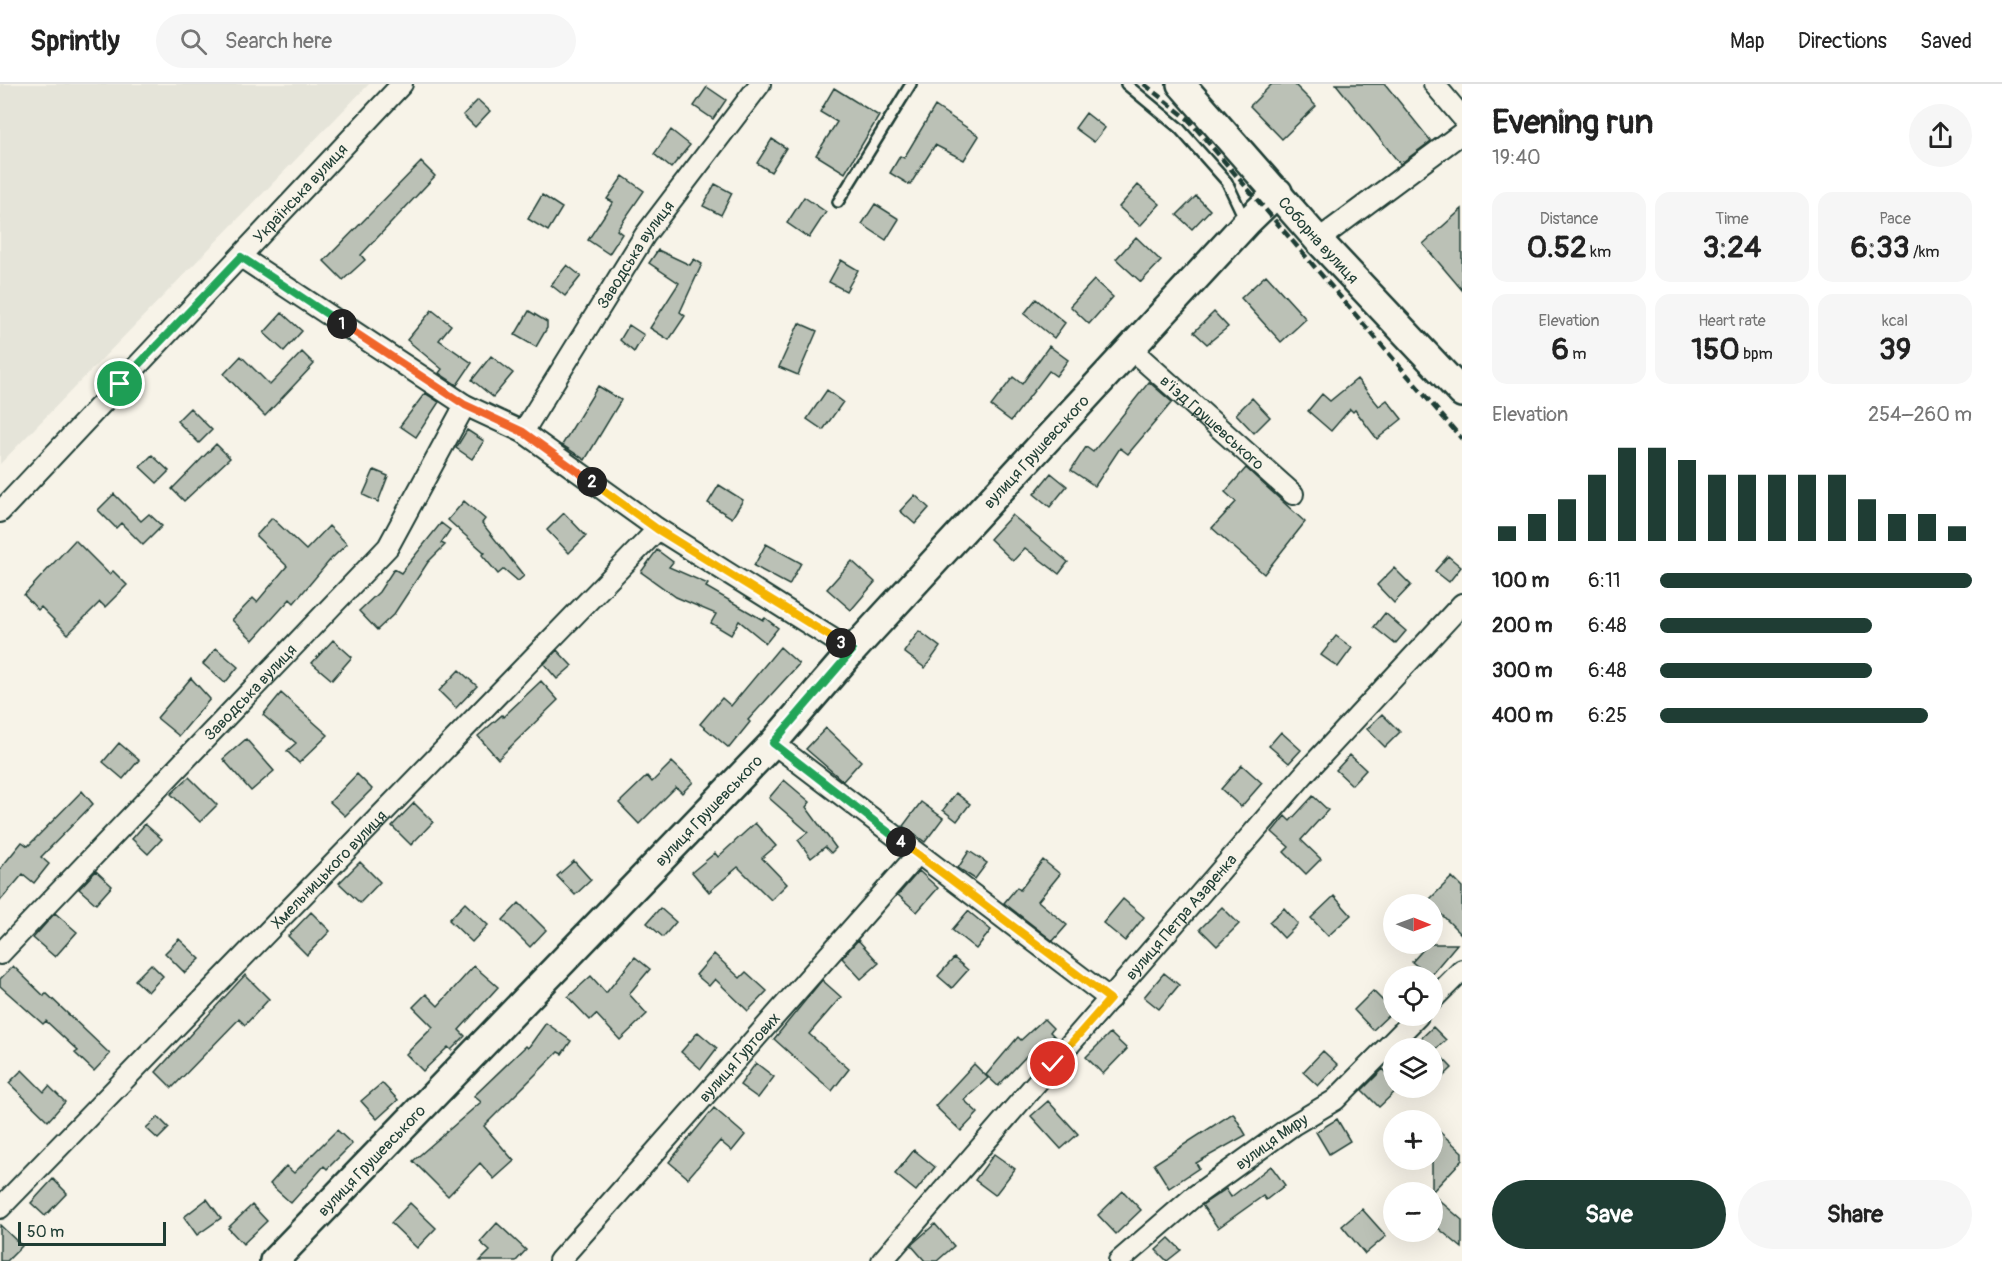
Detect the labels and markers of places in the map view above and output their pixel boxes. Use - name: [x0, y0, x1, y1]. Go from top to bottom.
- pin: 1: [327, 309, 357, 339]
- pin: [94, 358, 145, 409]
- pin: 2: [577, 467, 607, 497]
- pin: 3: [826, 628, 856, 658]
- pin: 4: [886, 827, 916, 857]
- pin: [1027, 1038, 1078, 1089]

